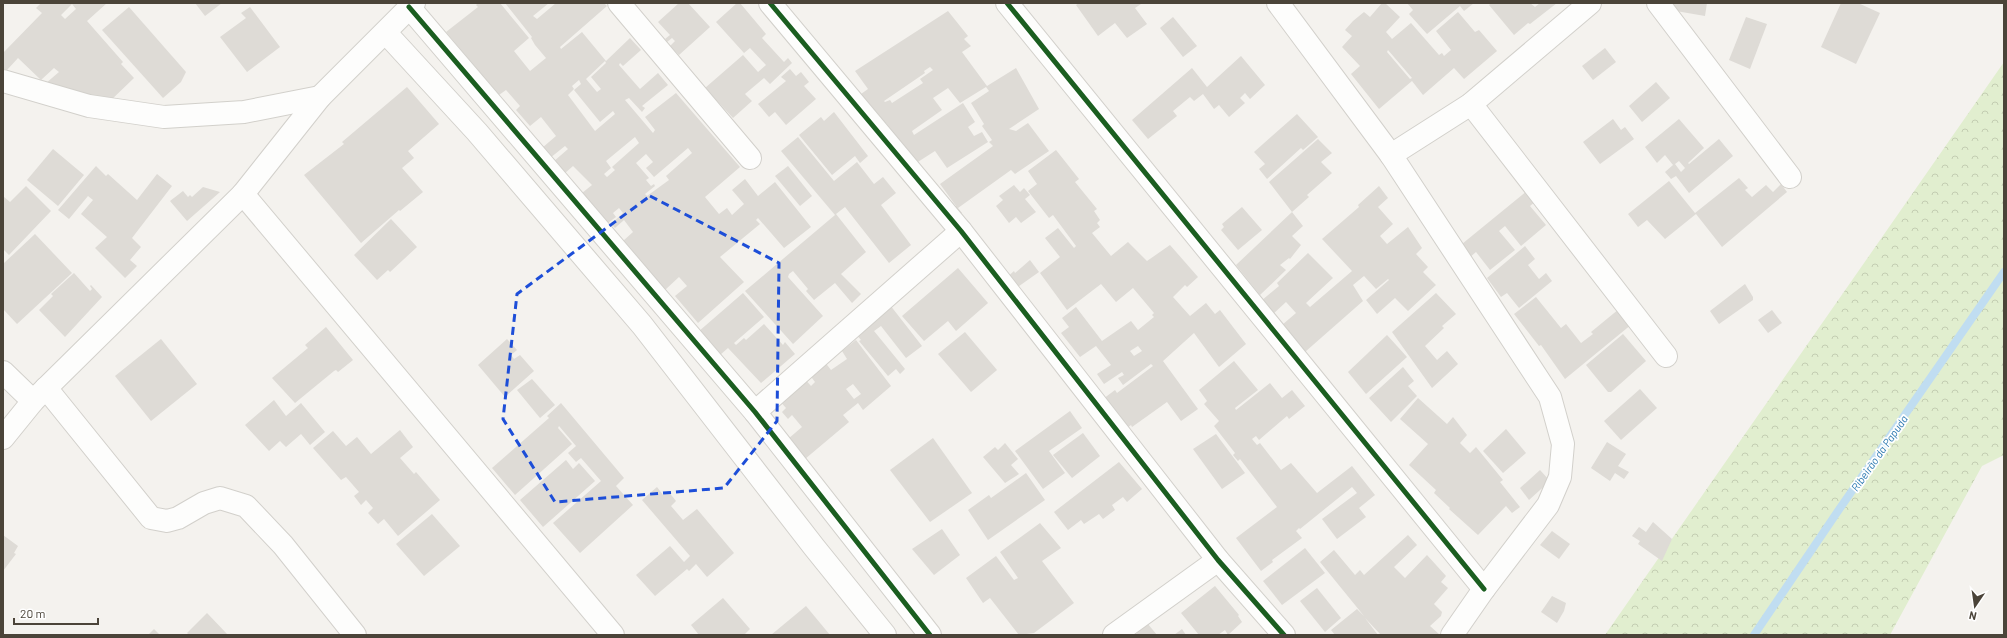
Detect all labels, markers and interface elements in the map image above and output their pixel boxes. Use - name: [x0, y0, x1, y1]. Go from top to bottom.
- water label: Ribeirão da Papuda: [1848, 412, 1910, 493]
- north arrow: [1955, 586, 1995, 626]
- scale bar: [14, 600, 98, 626]
- text: 20 m: [20, 606, 46, 620]
- text: N: [1968, 609, 1978, 623]

